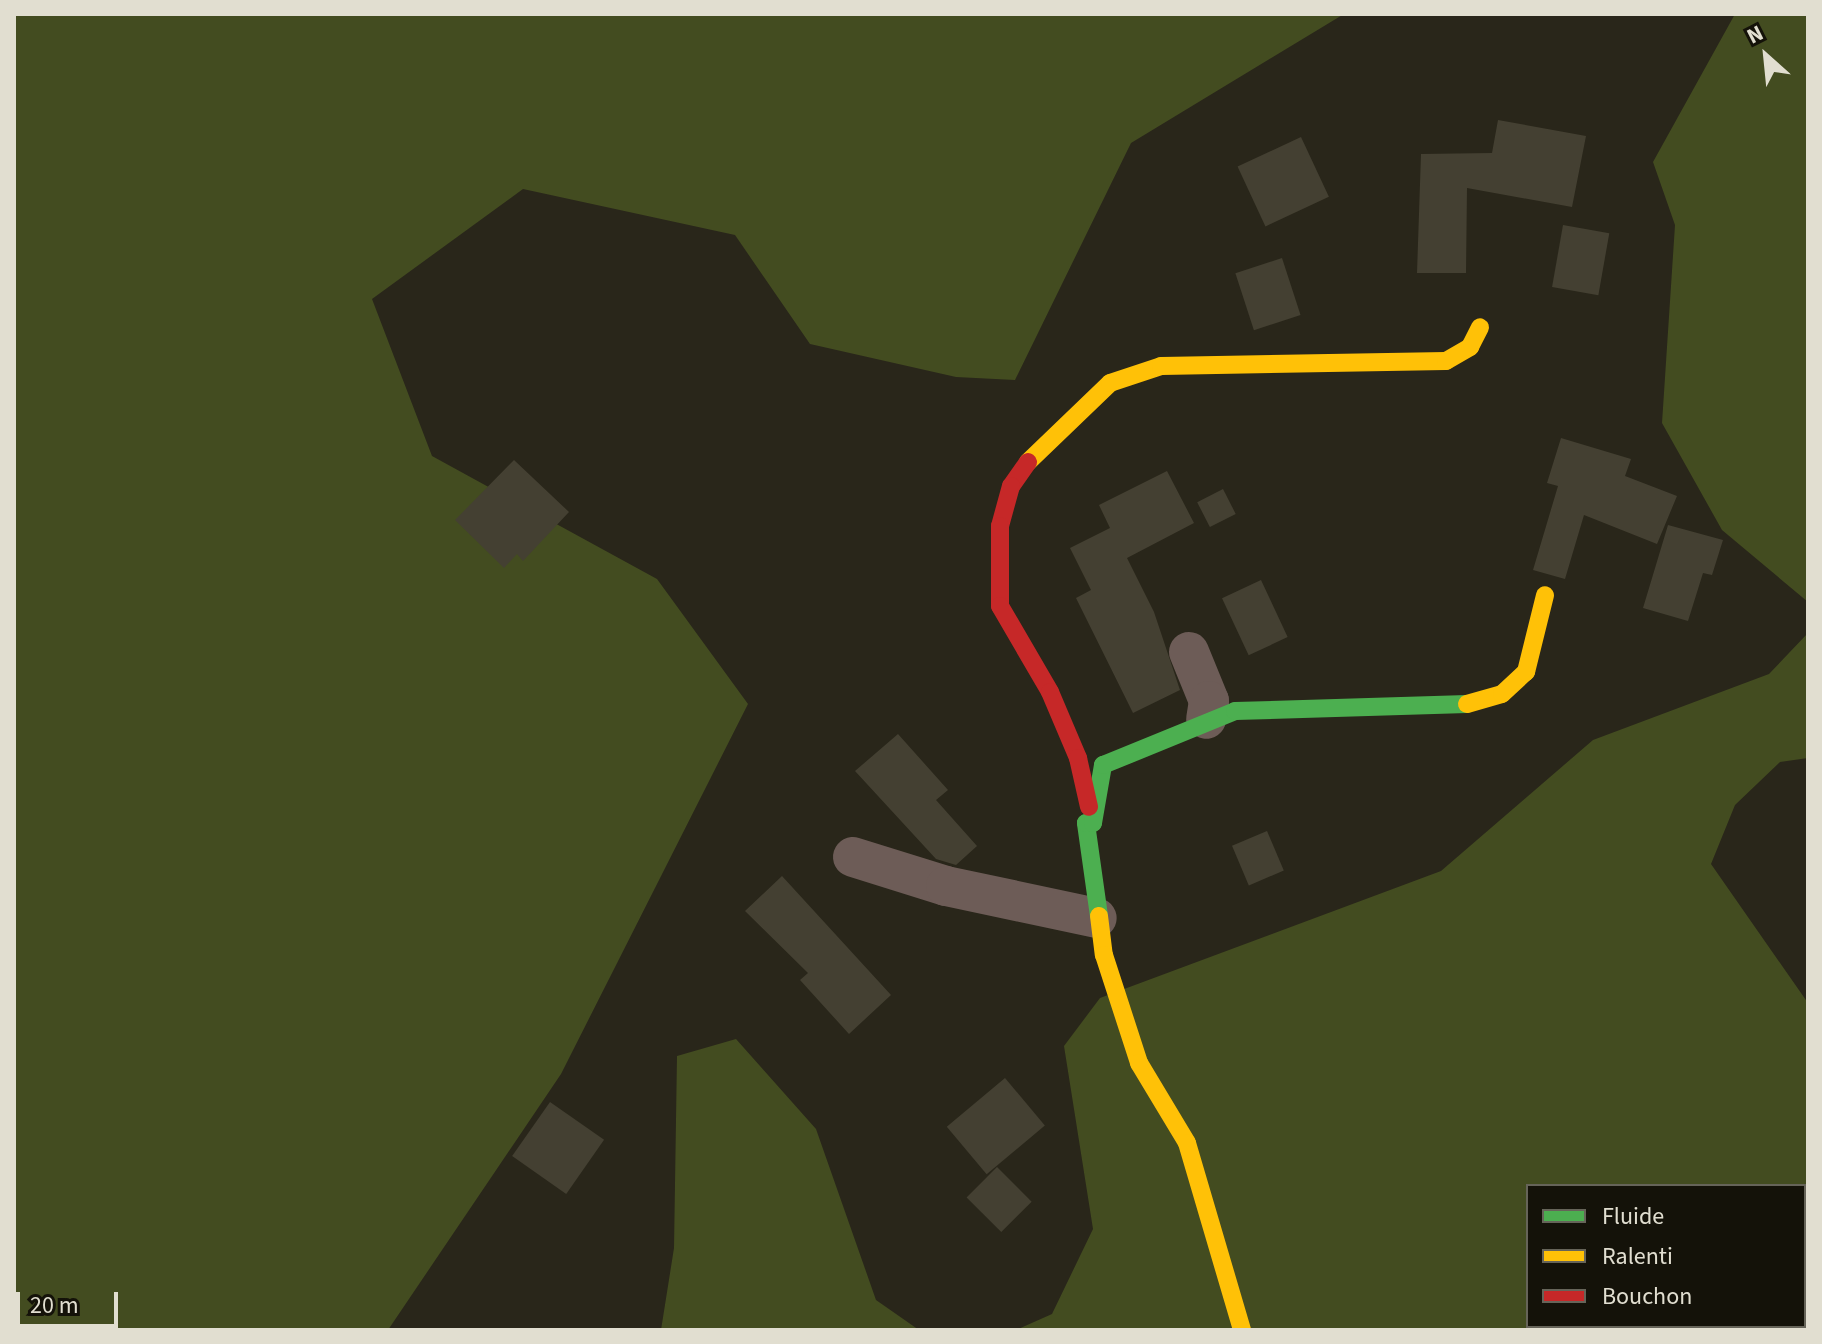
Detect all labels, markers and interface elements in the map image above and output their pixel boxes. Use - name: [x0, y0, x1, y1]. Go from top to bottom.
- north arrow: [1726, 16, 1806, 96]
- text: N: [1741, 17, 1769, 52]
- legend: [1526, 1184, 1806, 1328]
- text: Fluide: [1602, 1199, 1664, 1234]
- text: Ralenti: [1602, 1239, 1673, 1274]
- scale bar: [20, 1276, 122, 1326]
- text: Bouchon: [1602, 1279, 1692, 1314]
- text: 20 m: [30, 1288, 79, 1323]

